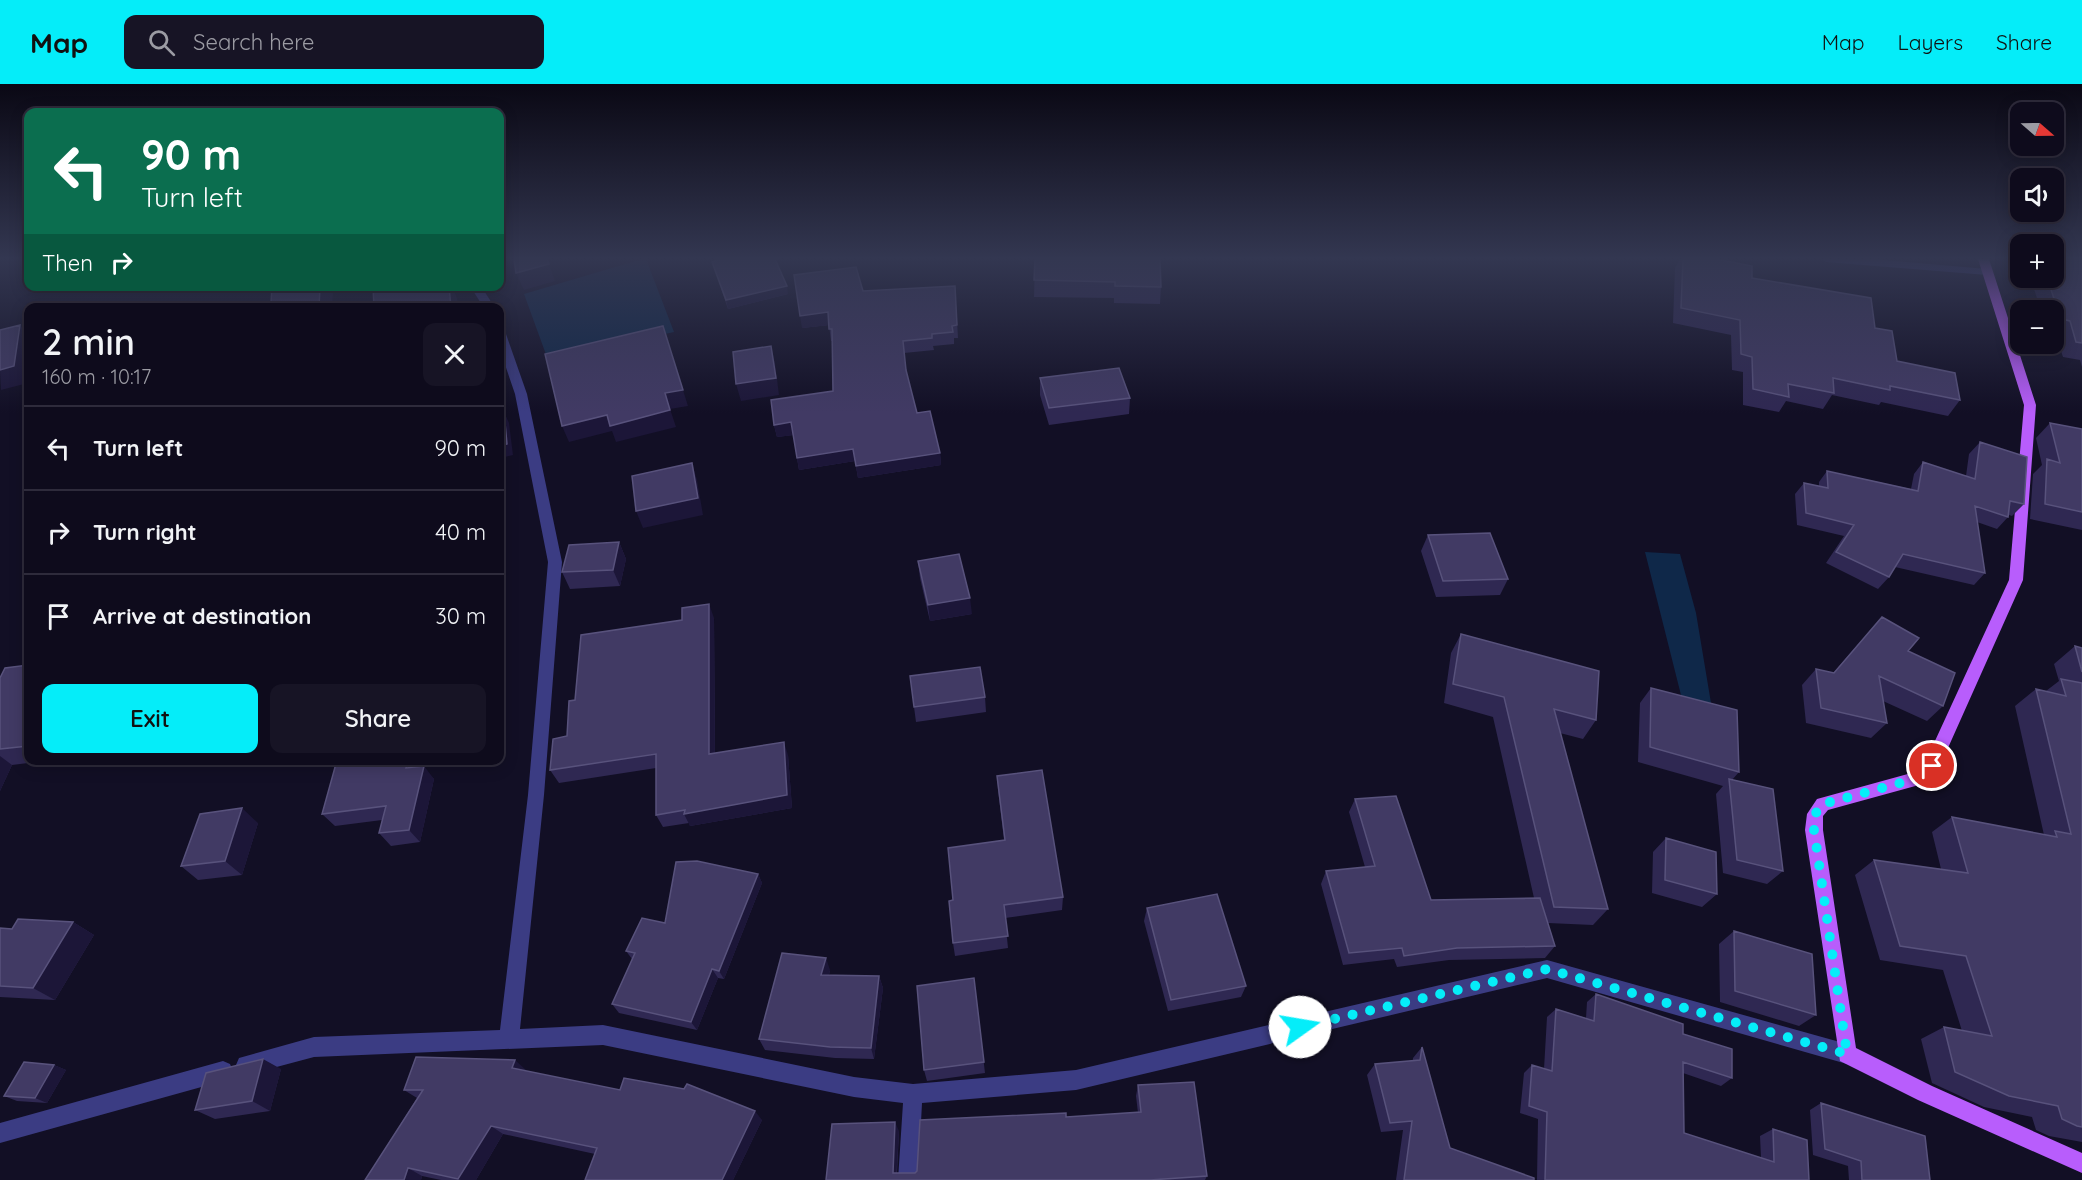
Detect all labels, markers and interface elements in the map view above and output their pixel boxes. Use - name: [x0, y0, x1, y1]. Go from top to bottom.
- search box: [124, 15, 544, 69]
- text: Map: [30, 25, 88, 60]
- icon: search: [145, 26, 178, 59]
- text: Search here: [193, 28, 315, 56]
- text: Map: [1822, 29, 1865, 55]
- text: Layers: [1898, 29, 1963, 55]
- text: Share: [1996, 29, 2052, 55]
- north arrow: [2010, 102, 2064, 156]
- map controls: [2010, 102, 2064, 354]
- text: 90 m: [141, 128, 241, 181]
- icon: left: [42, 132, 120, 210]
- button: sound: [2010, 168, 2064, 222]
- text: Turn left: [141, 180, 243, 214]
- button: +: [2010, 234, 2064, 288]
- icon: right: [105, 246, 138, 279]
- text: Then: [42, 249, 93, 277]
- button: −: [2010, 300, 2064, 354]
- text: 2 min: [42, 319, 135, 364]
- button: close: [423, 323, 486, 386]
- text: 160 m · 10:17: [42, 364, 151, 389]
- icon: left: [42, 432, 75, 465]
- text: Turn left: [93, 434, 183, 462]
- text: 90 m: [435, 434, 486, 462]
- icon: right: [42, 516, 75, 549]
- text: Turn right: [93, 518, 197, 546]
- text: 40 m: [435, 518, 486, 546]
- icon: arrive: [42, 600, 75, 633]
- text: Arrive at destination: [93, 602, 311, 630]
- text: 30 m: [435, 602, 486, 630]
- button: Exit: [42, 684, 258, 753]
- button: Share: [270, 684, 486, 753]
- pin: [1906, 740, 1957, 791]
- icon: arrive: [1915, 749, 1948, 782]
- position arrow: [1268, 995, 1332, 1059]

